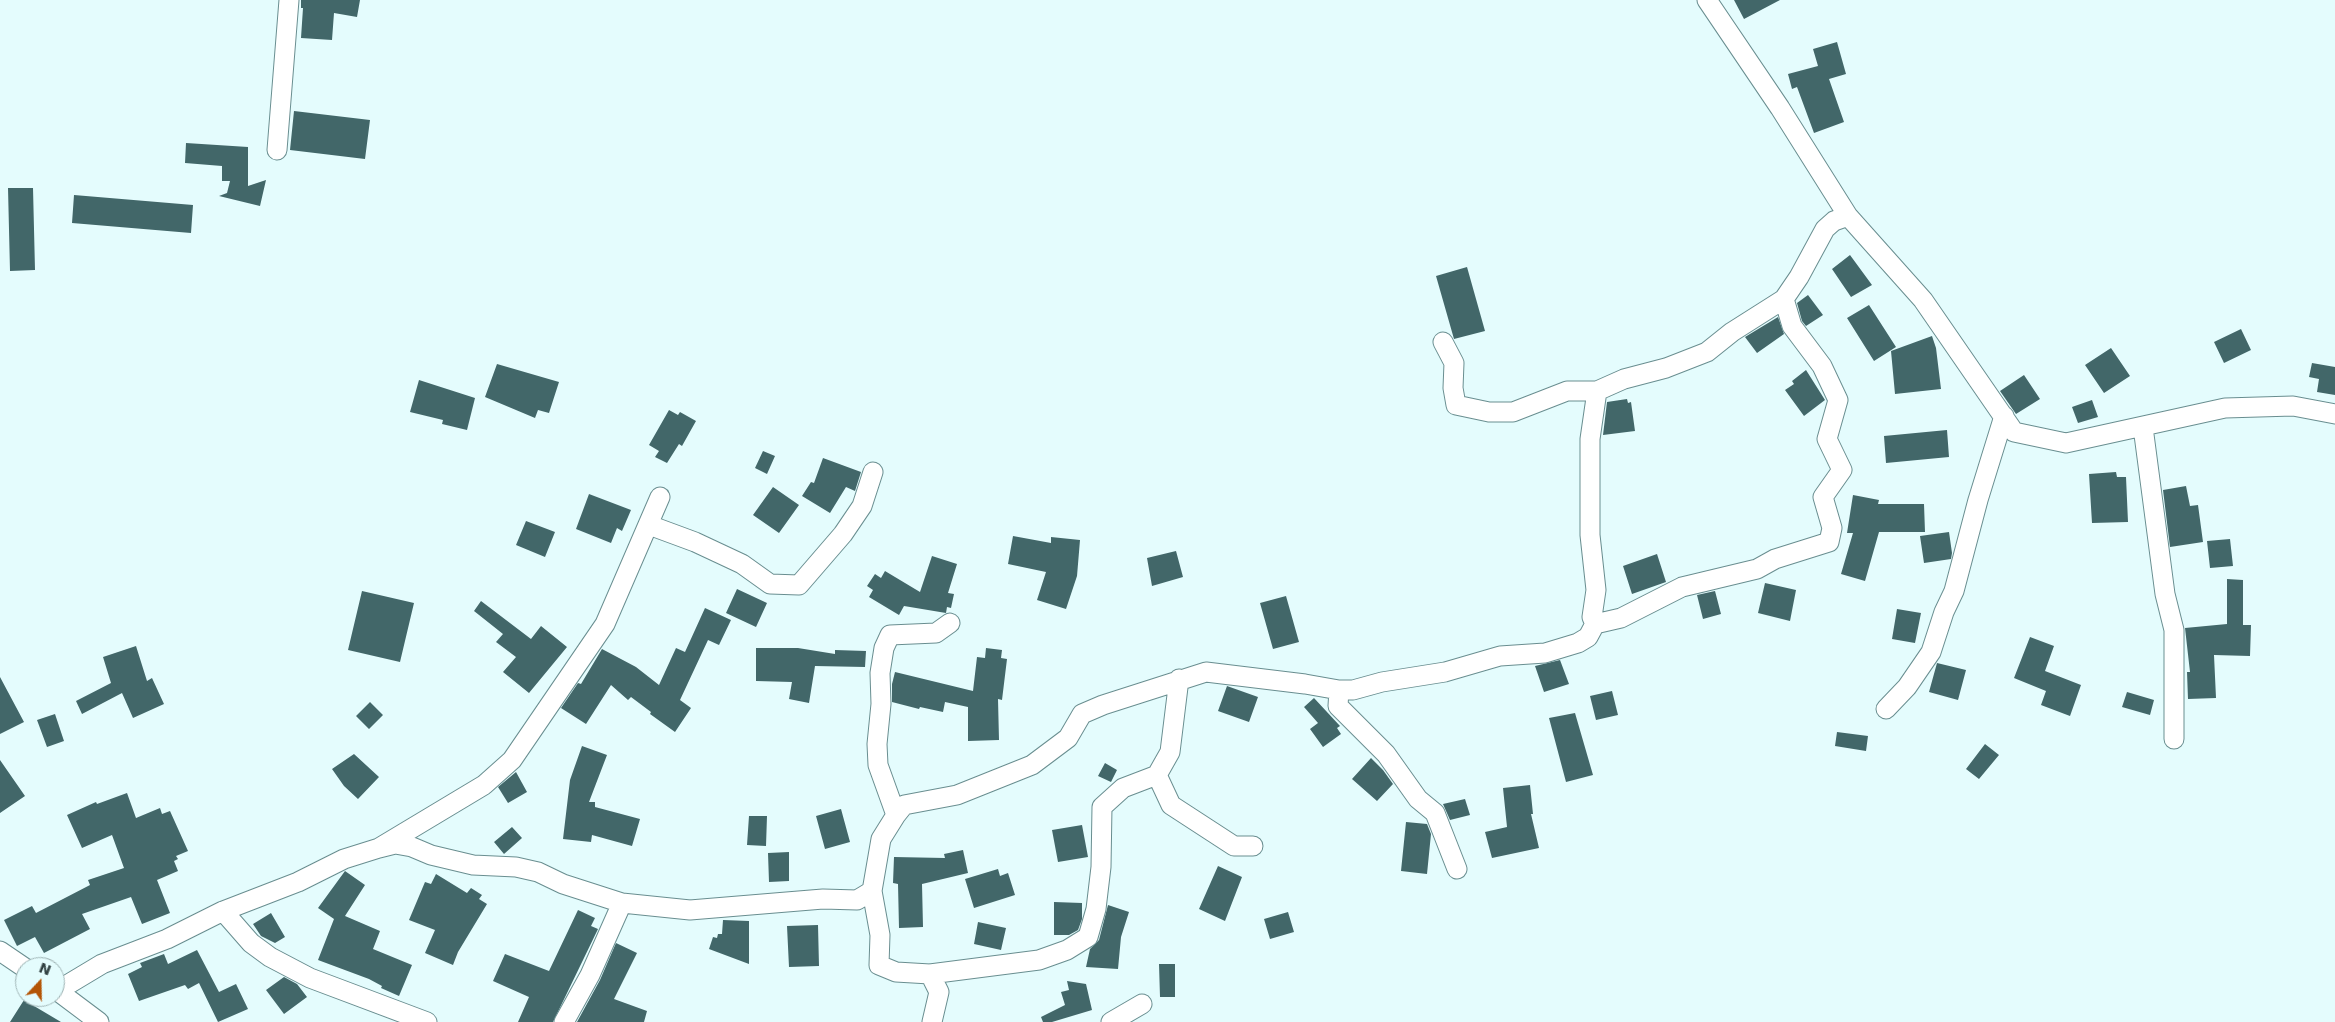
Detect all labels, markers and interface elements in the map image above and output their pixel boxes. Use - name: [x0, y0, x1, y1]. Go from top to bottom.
- north arrow: [15, 957, 65, 1007]
- text: N: [37, 959, 53, 978]

